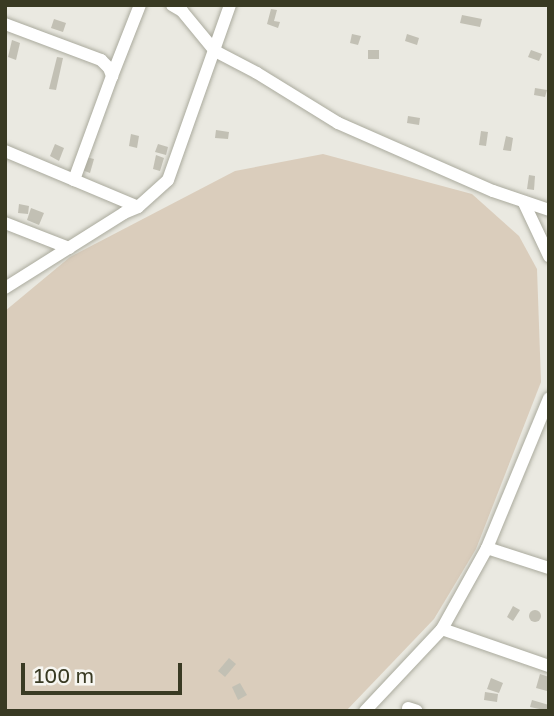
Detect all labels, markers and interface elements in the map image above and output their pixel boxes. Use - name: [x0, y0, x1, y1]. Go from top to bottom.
- scale bar: [24, 650, 186, 694]
- text: 100 m: [34, 662, 94, 688]

